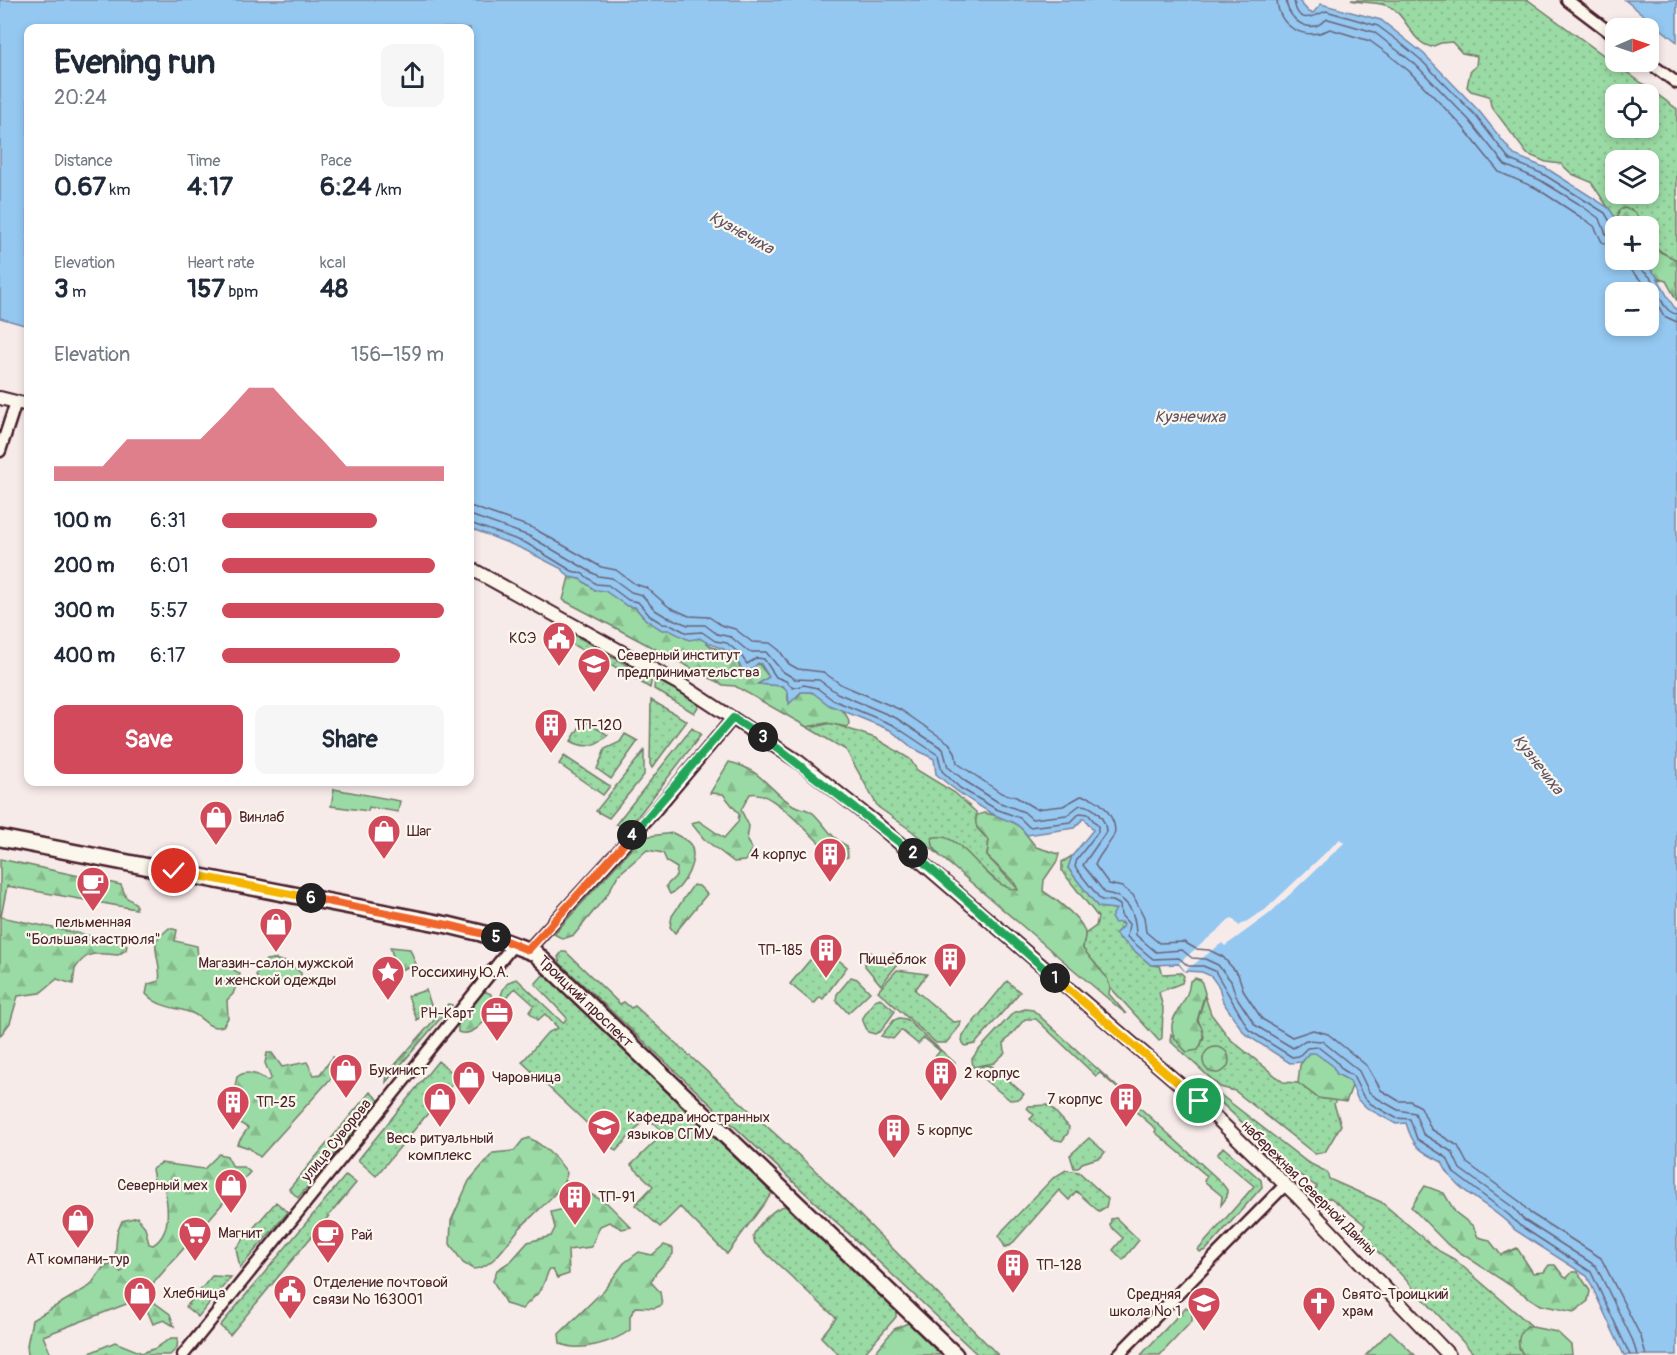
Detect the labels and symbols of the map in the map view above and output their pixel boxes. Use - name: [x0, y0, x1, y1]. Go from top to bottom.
- north arrow: [1605, 18, 1659, 72]
- water label: Кузнечиха: [706, 207, 778, 259]
- water label: Кузнечиха: [1155, 407, 1227, 427]
- public building icon: КСЭ: [541, 620, 577, 667]
- place label: КСЭ: [509, 629, 536, 648]
- school or university icon: Северный институт предпринимательства: [576, 646, 612, 693]
- place label: Северный институт предпринимательства: [617, 646, 759, 682]
- building icon: ТП-120: [533, 707, 569, 754]
- place label: ТП-120: [574, 716, 622, 735]
- pin: 3: [748, 722, 778, 752]
- water label: Кузнечиха: [1509, 731, 1569, 800]
- shop icon: Винлаб: [198, 799, 234, 846]
- place label: Винлаб: [239, 808, 285, 827]
- shop icon: Шаг: [366, 813, 402, 860]
- pin: 4: [617, 820, 647, 850]
- place label: Шаг: [407, 822, 431, 841]
- building icon: 4 корпус: [812, 836, 848, 883]
- pin: 2: [898, 838, 928, 868]
- pin: [148, 845, 199, 896]
- place label: 4 корпус: [751, 845, 807, 864]
- cafe icon: пельменная "Большая кастрюля": [75, 865, 111, 912]
- pin: 6: [296, 883, 326, 913]
- shop icon: Магазин-салон мужской и женской одежды: [258, 906, 294, 953]
- place label: пельменная "Большая кастрюля": [25, 913, 161, 949]
- pin: 5: [481, 922, 511, 952]
- building icon: ТП-185: [808, 932, 844, 979]
- place label: ТП-185: [758, 941, 803, 960]
- building icon: Пищеблок: [932, 941, 968, 988]
- place label: Пищеблок: [860, 950, 927, 969]
- street label: Троицкий проспект: [533, 952, 637, 1052]
- place label: Магазин-салон мужской и женской одежды: [198, 954, 354, 990]
- place icon: Россихину Ю.А.: [370, 954, 406, 1001]
- place label: Россихину Ю.А.: [411, 963, 509, 982]
- pin: 1: [1040, 963, 1070, 993]
- office icon: РН-Карт: [479, 995, 515, 1042]
- place label: РН-Карт: [420, 1004, 474, 1023]
- shop icon: Букинист: [328, 1052, 364, 1099]
- building icon: 2 корпус: [923, 1055, 959, 1102]
- shop icon: Чаровница: [451, 1059, 487, 1106]
- place label: Букинист: [369, 1061, 428, 1080]
- place label: 2 корпус: [964, 1064, 1021, 1083]
- place label: Чаровница: [492, 1068, 561, 1087]
- pin: [1173, 1075, 1224, 1126]
- shop icon: Весь ритуальный комплекс: [422, 1081, 458, 1128]
- building icon: 7 корпус: [1108, 1081, 1144, 1128]
- building icon: ТП-25: [215, 1084, 251, 1131]
- place label: 7 корпус: [1047, 1090, 1103, 1109]
- place label: ТП-25: [256, 1093, 296, 1112]
- street label: улица Суворова: [297, 1095, 376, 1186]
- school or university icon: Кафедра иностранных языков СГМУ: [586, 1108, 622, 1155]
- place label: Кафедра иностранных языков СГМУ: [627, 1108, 770, 1144]
- building icon: 5 корпус: [876, 1112, 912, 1159]
- street label: набережная Северной Двины: [1237, 1117, 1380, 1260]
- place label: 5 корпус: [917, 1121, 973, 1140]
- place label: Весь ритуальный комплекс: [386, 1129, 494, 1165]
- shop icon: Северный мех: [213, 1167, 249, 1214]
- place label: Северный мех: [117, 1176, 208, 1195]
- building icon: ТП-91: [557, 1179, 593, 1226]
- place label: ТП-91: [598, 1188, 635, 1207]
- shop icon: АТ компани-тур: [60, 1202, 96, 1249]
- supermarket icon: Магнит: [177, 1215, 213, 1262]
- cafe icon: Рай: [310, 1217, 346, 1264]
- place label: Магнит: [218, 1224, 263, 1243]
- place label: Рай: [351, 1226, 373, 1245]
- building icon: ТП-128: [995, 1247, 1031, 1294]
- place label: АТ компани-тур: [26, 1250, 130, 1269]
- place label: ТП-128: [1036, 1256, 1082, 1275]
- public building icon: Отделение почтовой связи № 163001: [272, 1273, 308, 1320]
- place label: Отделение почтовой связи № 163001: [313, 1273, 448, 1309]
- shop icon: Хлебница: [122, 1275, 158, 1322]
- place label: Хлебница: [163, 1284, 226, 1303]
- place label: Средняя школа № 1: [1109, 1285, 1181, 1321]
- school or university icon: Средняя школа № 1: [1186, 1285, 1222, 1332]
- church icon: Свято-Троицкий храм: [1301, 1285, 1337, 1332]
- place label: Свято-Троицкий храм: [1342, 1285, 1449, 1321]

